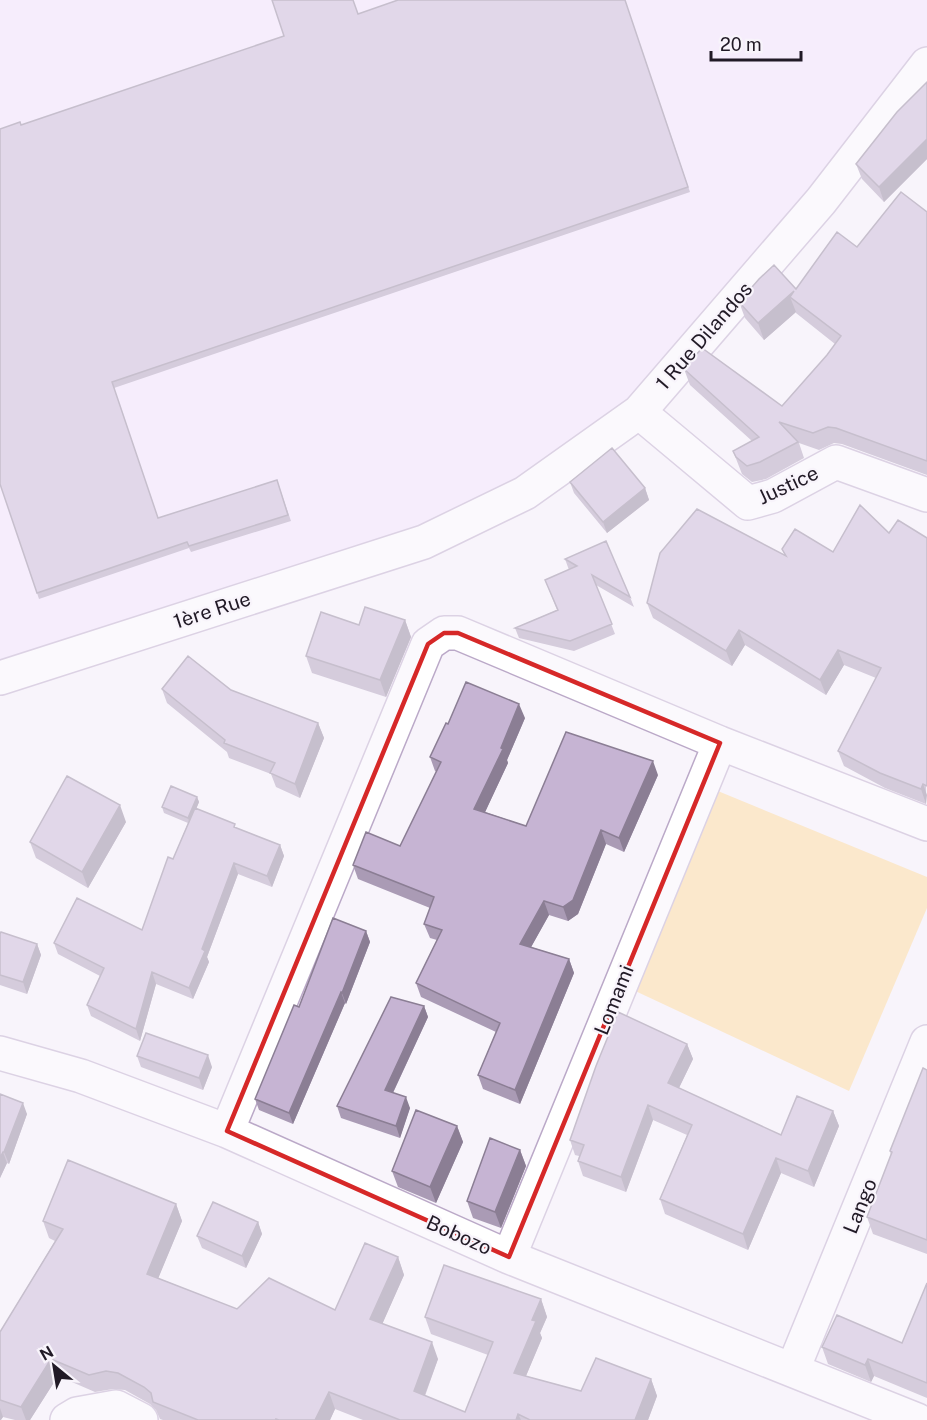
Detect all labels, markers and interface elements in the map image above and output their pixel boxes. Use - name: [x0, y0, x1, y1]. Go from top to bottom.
- scale bar: [711, 24, 801, 62]
- text: 20 m: [720, 34, 762, 55]
- street label: 1 Rue Dilandos: [651, 277, 757, 395]
- street label: Justice: [754, 461, 822, 509]
- street label: 1ère Rue: [170, 586, 254, 634]
- street label: Lomami: [589, 962, 639, 1038]
- street label: Lango: [838, 1175, 882, 1237]
- street label: Bobozo: [423, 1210, 495, 1260]
- north arrow: [24, 1336, 84, 1396]
- text: N: [37, 1342, 57, 1365]

